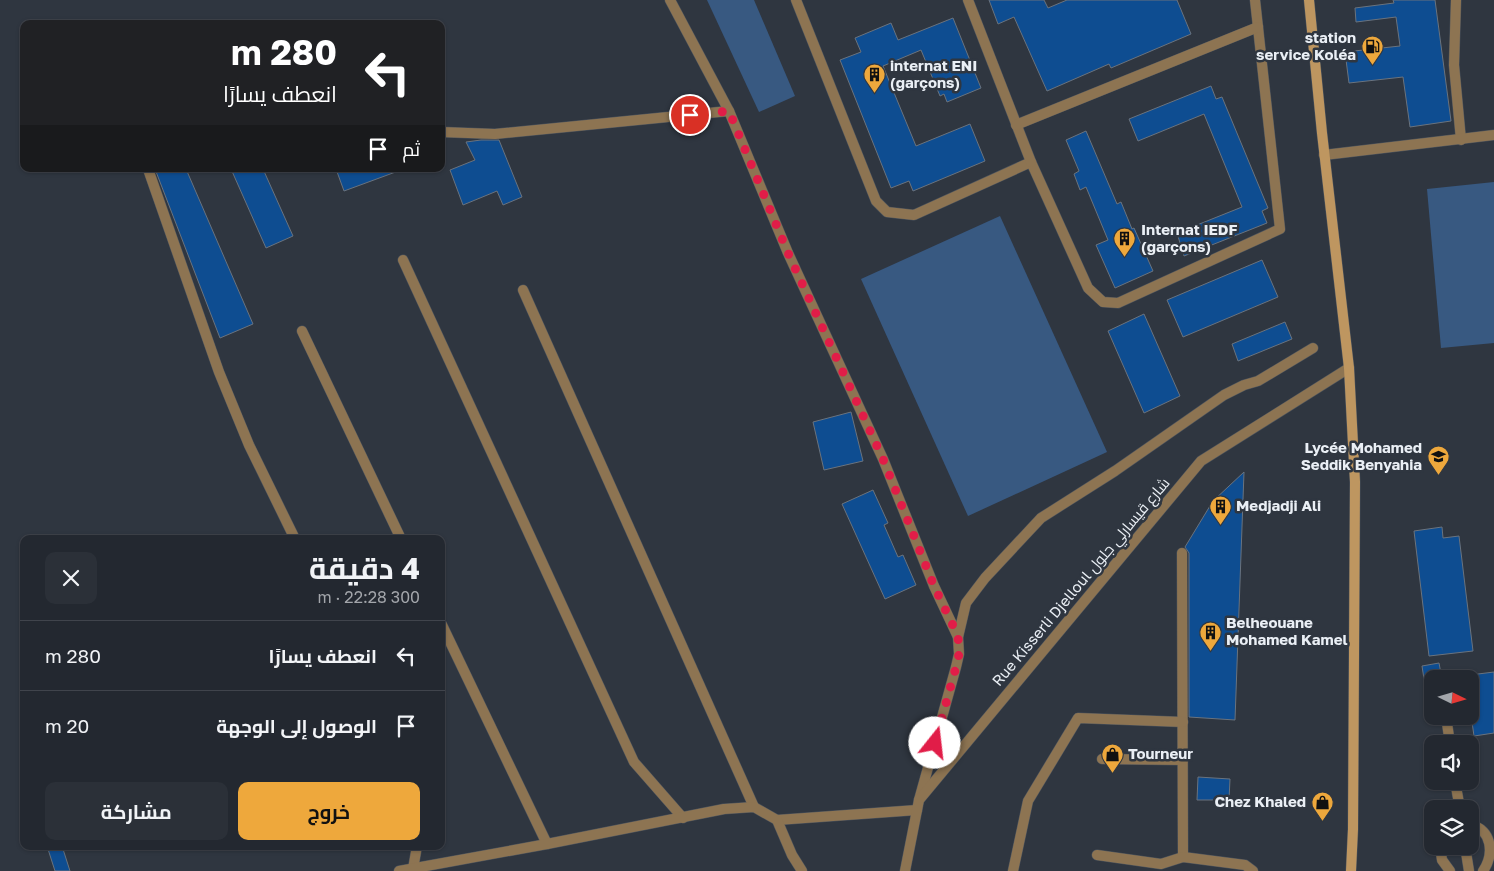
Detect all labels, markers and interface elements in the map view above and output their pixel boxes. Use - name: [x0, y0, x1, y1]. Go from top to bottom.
- place label: station service Koléa: [1256, 28, 1356, 63]
- text: 280 m: [231, 31, 337, 73]
- fuel station icon: station service Koléa: [1360, 35, 1384, 66]
- icon: left: [355, 40, 420, 105]
- place label: internat ENI (garçons): [890, 56, 977, 91]
- building icon: internat ENI (garçons): [862, 63, 886, 94]
- text: انعطف يسارًا: [223, 80, 337, 107]
- pin: [669, 94, 711, 136]
- icon: arrive: [676, 101, 704, 129]
- icon: arrive: [364, 135, 392, 163]
- text: ثم: [402, 137, 420, 160]
- place label: Internat IEDF (garçons): [1141, 220, 1238, 255]
- building icon: Internat IEDF (garçons): [1113, 227, 1137, 258]
- place label: Lycée Mohamed Seddik Benyahia: [1301, 438, 1422, 473]
- school or university icon: Lycée Mohamed Seddik Benyahia: [1426, 445, 1450, 476]
- street label: Rue Kisserli Djelloul شارع قيسارلي جلول: [988, 474, 1176, 692]
- building icon: Medjadji Ali: [1208, 494, 1232, 525]
- place label: Medjadji Ali: [1236, 496, 1321, 514]
- text: 4 دقيقة: [309, 550, 420, 586]
- button: close: [45, 552, 97, 604]
- text: 300 m · 22:28: [317, 587, 420, 607]
- place label: Belheouane Mohamed Kamel: [1226, 613, 1348, 648]
- building icon: Belheouane Mohamed Kamel: [1198, 620, 1222, 651]
- icon: left: [392, 642, 420, 670]
- text: 280 m: [45, 644, 101, 667]
- text: انعطف يسارًا: [269, 644, 377, 667]
- north arrow: [1424, 670, 1479, 725]
- map controls: [1424, 670, 1479, 855]
- icon: arrive: [392, 712, 420, 740]
- text: 20 m: [45, 714, 89, 737]
- text: الوصول إلى الوجهة: [216, 714, 377, 737]
- position arrow: [908, 716, 960, 768]
- button: sound: [1424, 735, 1479, 790]
- shop icon: Tourneur: [1100, 742, 1124, 773]
- place label: Tourneur: [1128, 744, 1193, 762]
- button: مشاركة: [45, 782, 228, 840]
- button: خروج: [238, 782, 420, 840]
- shop icon: Chez Khaled: [1310, 790, 1334, 821]
- place label: Chez Khaled: [1214, 792, 1306, 810]
- button: layers: [1424, 800, 1479, 855]

